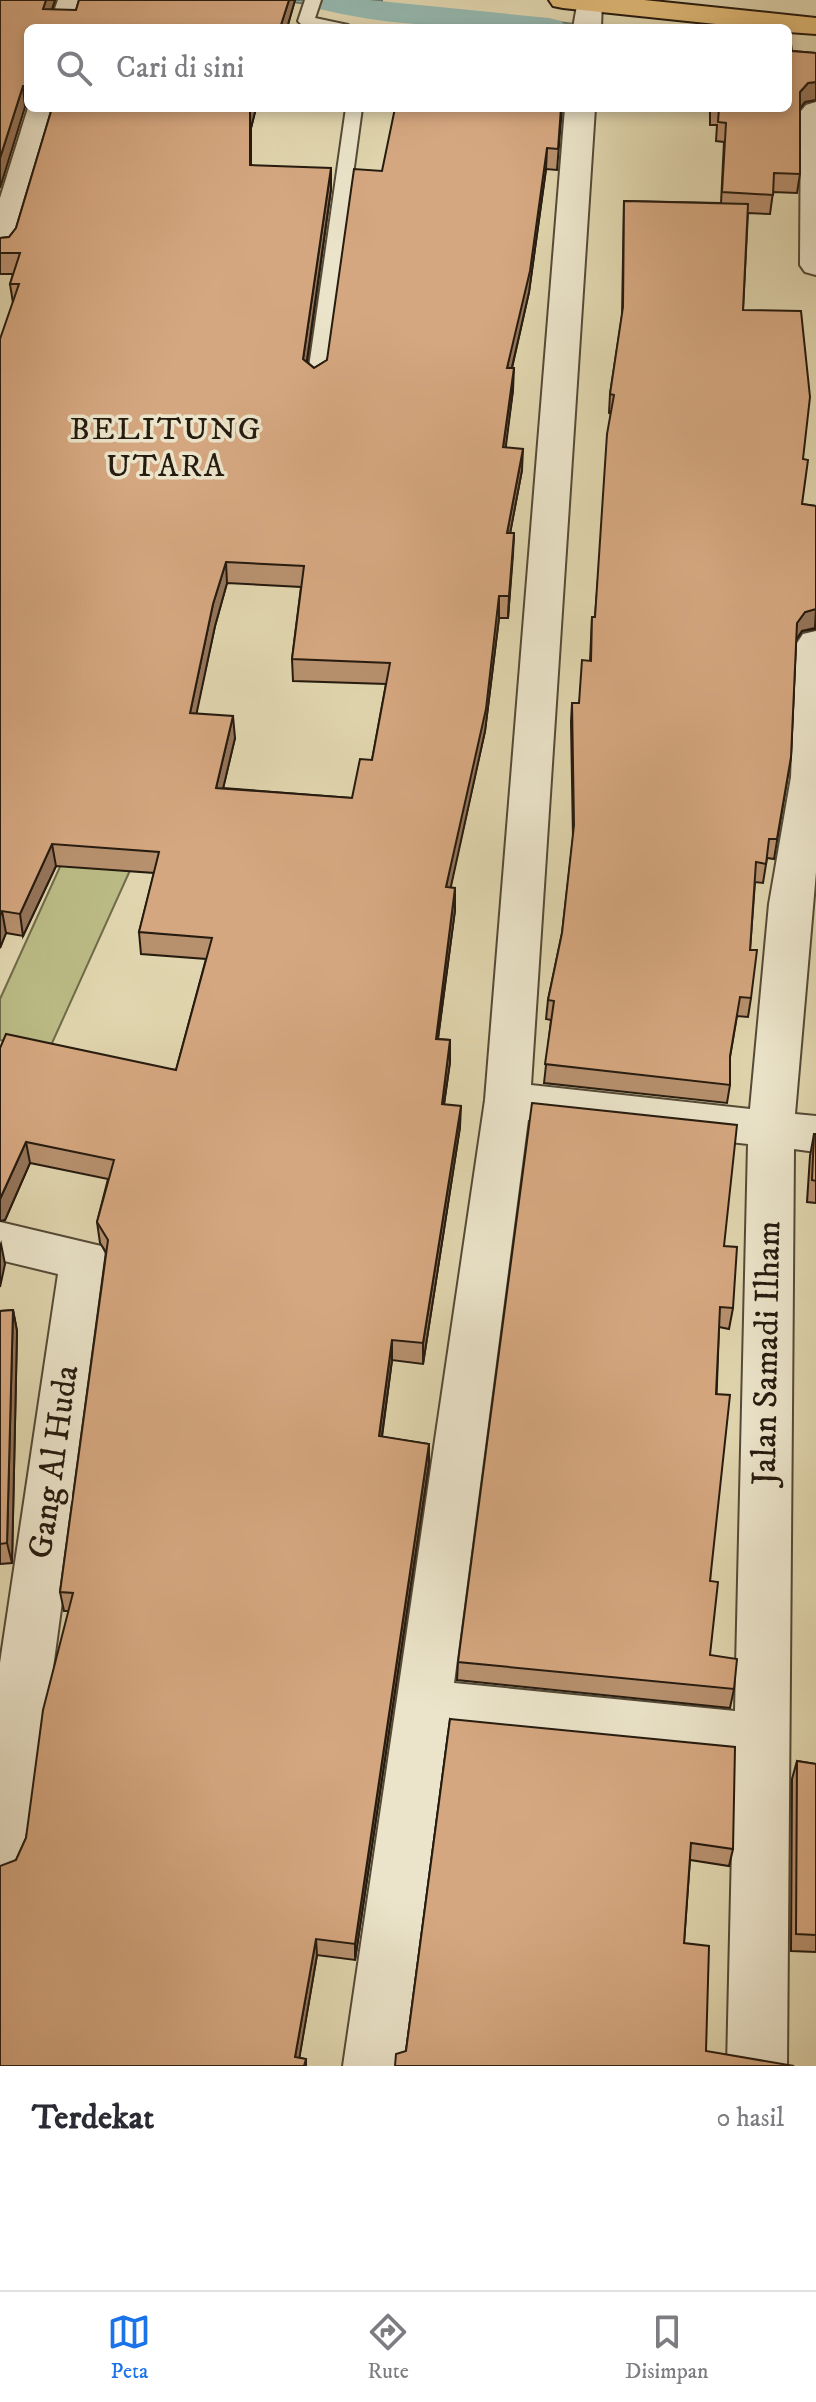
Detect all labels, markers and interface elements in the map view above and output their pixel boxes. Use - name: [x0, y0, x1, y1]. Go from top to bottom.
- search box: [24, 24, 792, 112]
- icon: search: [52, 46, 96, 90]
- text: Cari di sini: [116, 50, 244, 87]
- district label: BELITUNG UTARA: [70, 410, 262, 487]
- street label: Jalan Samadi Ilham: [744, 1220, 790, 1489]
- street label: Gang Al Huda: [20, 1362, 88, 1561]
- text: Terdekat: [32, 2097, 154, 2139]
- text: 0 hasil: [717, 2102, 784, 2135]
- tab: Peta: [107, 2310, 151, 2385]
- tab: Rute: [366, 2310, 410, 2385]
- tab: Disimpan: [625, 2310, 709, 2385]

